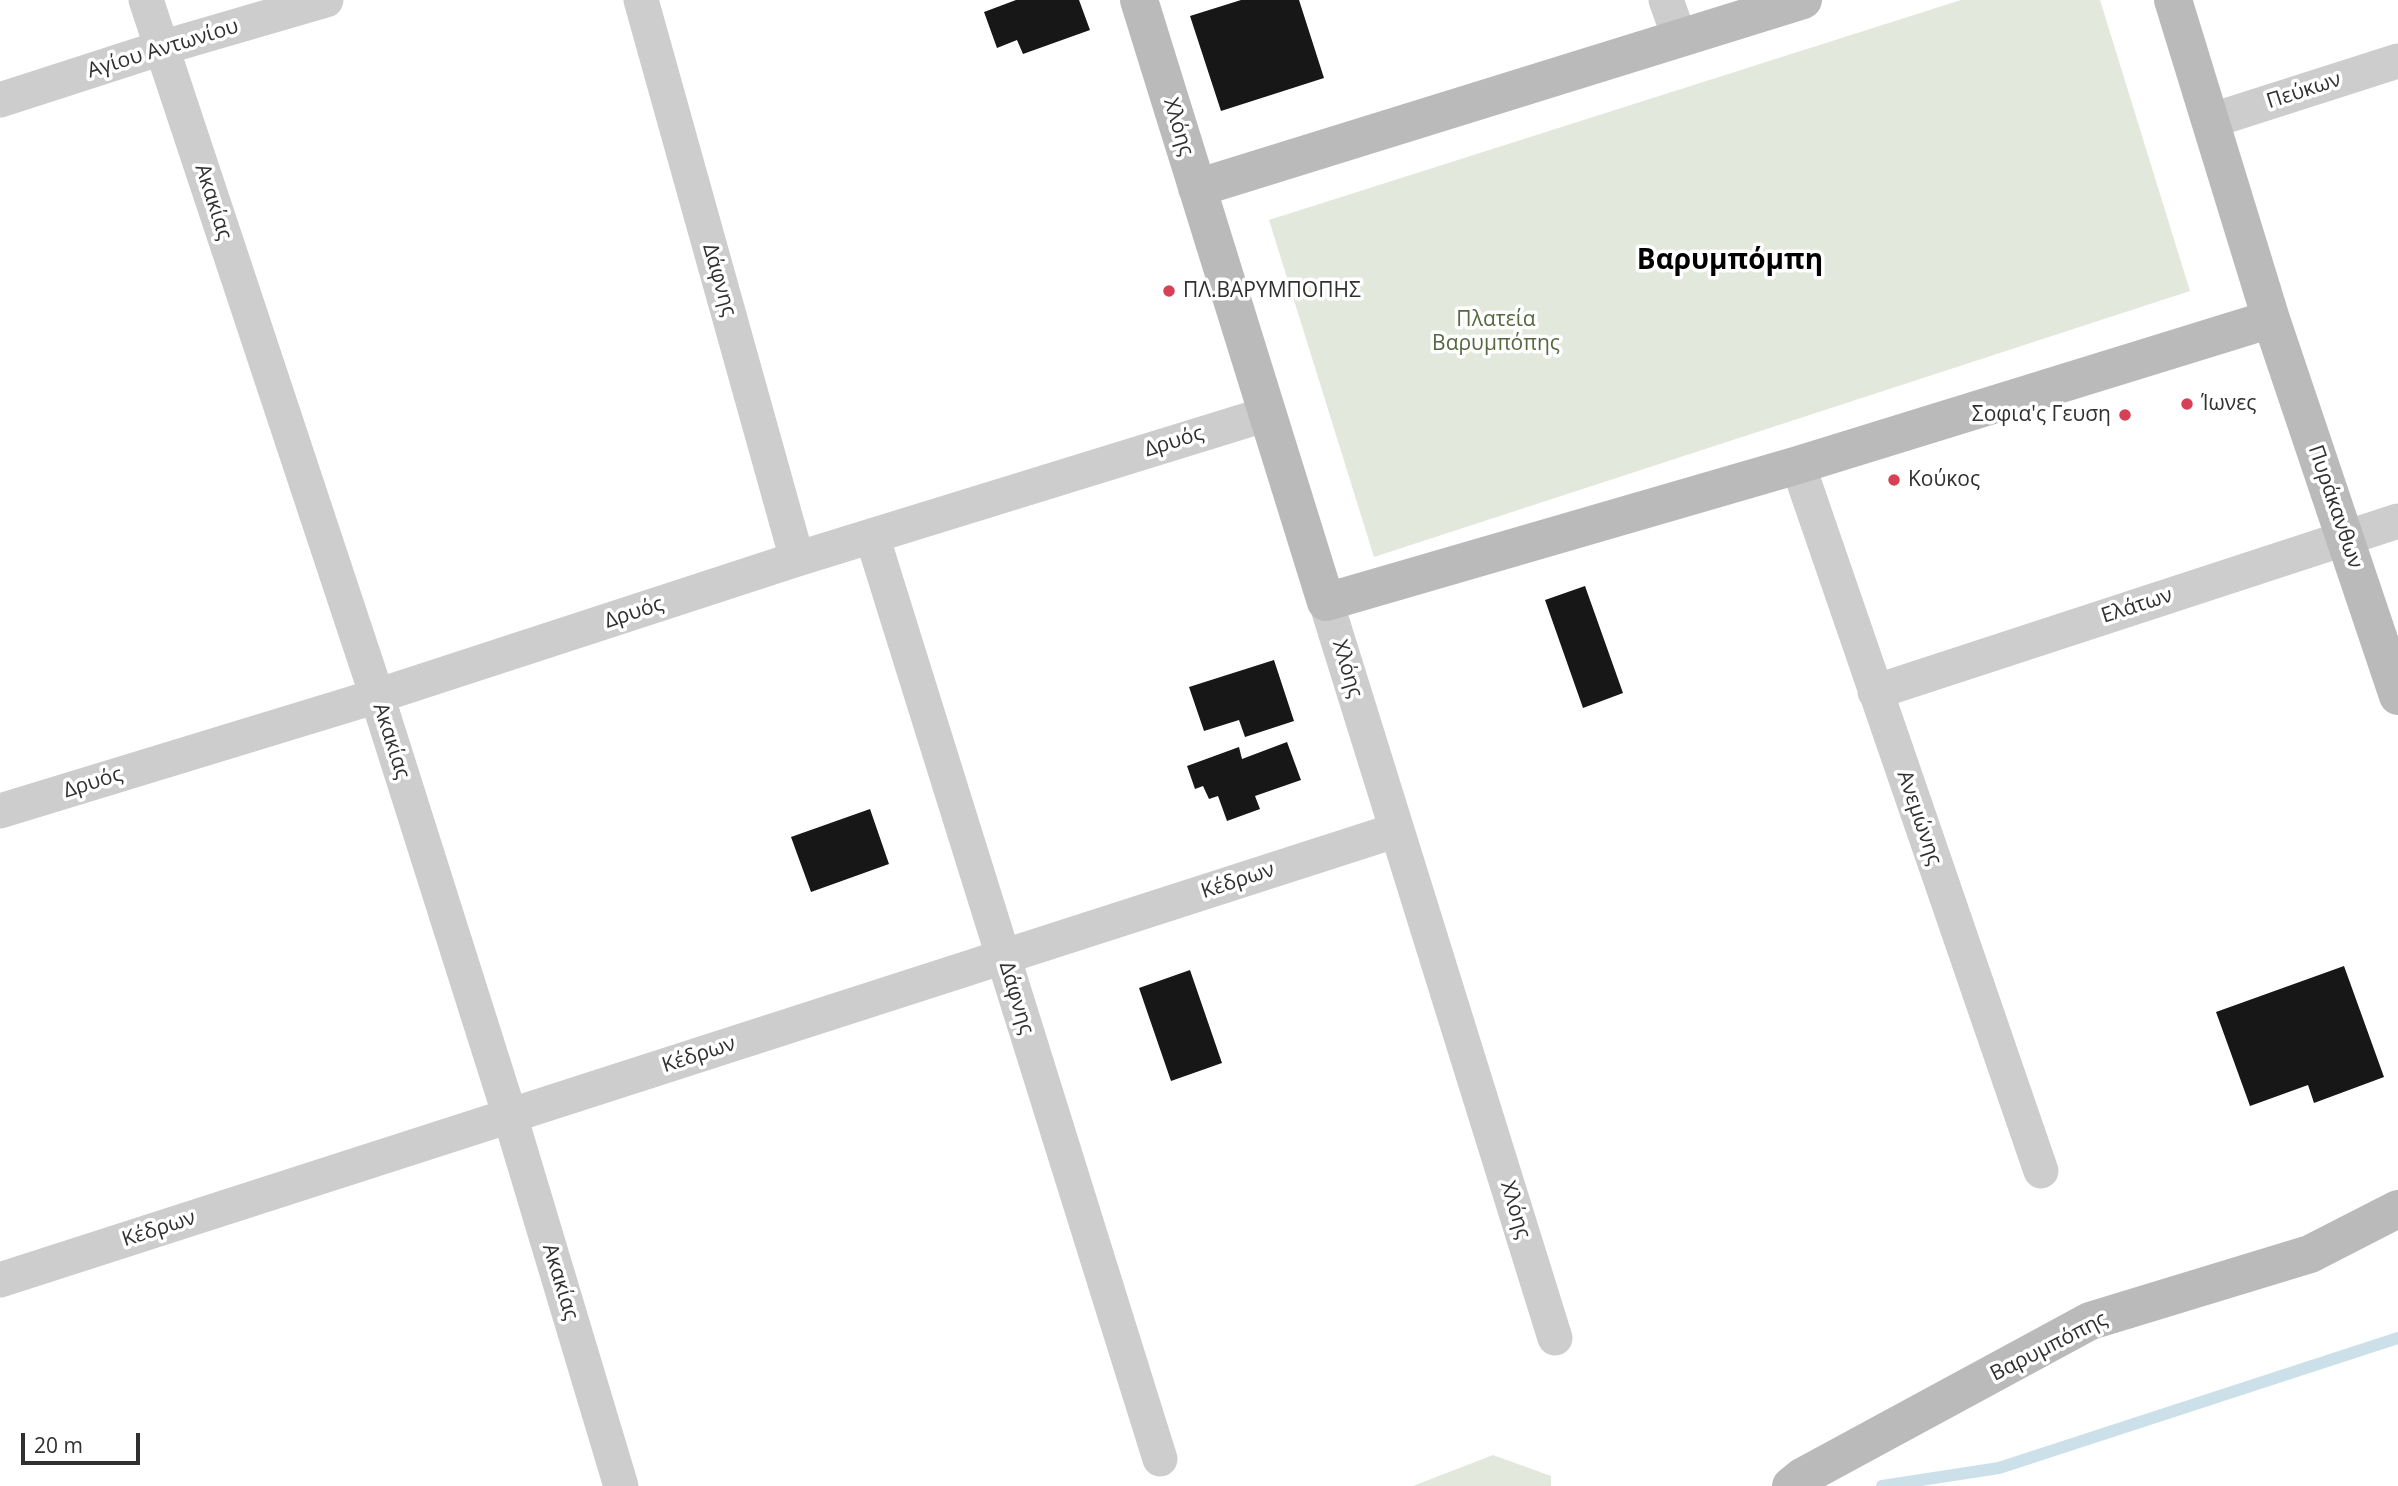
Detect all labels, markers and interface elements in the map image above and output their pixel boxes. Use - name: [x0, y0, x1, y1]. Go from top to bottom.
- street label: Αγίου Αντωνίου: [84, 14, 242, 84]
- street label: Πεύκων: [2264, 67, 2344, 115]
- street label: Χλόης: [1157, 95, 1199, 159]
- street label: Ακακίας: [189, 161, 237, 243]
- street label: Δάφνης: [697, 241, 741, 319]
- district label: Βαρυμπόμπη: [1637, 244, 1823, 278]
- place label: ΠΛ.ΒΑΡΥΜΠΟΠΗΣ: [1183, 278, 1361, 304]
- marker: ΠΛ.ΒΑΡΥΜΠΟΠΗΣ: [1161, 283, 1177, 299]
- park label: Πλατεία Βαρυμπόπης: [1432, 307, 1560, 357]
- place label: Ίωνες: [2201, 391, 2256, 417]
- marker: Ίωνες: [2179, 396, 2195, 412]
- place label: Σοφια'ς Γευση: [1972, 402, 2111, 428]
- marker: Σοφια'ς Γευση: [2117, 407, 2133, 423]
- street label: Δρυός: [1141, 421, 1207, 463]
- street label: Πυράκανθων: [2302, 442, 2368, 572]
- place label: Κούκος: [1908, 467, 1980, 493]
- marker: Κούκος: [1886, 472, 1902, 488]
- street label: Ελάτων: [2098, 583, 2176, 629]
- street label: Δρυός: [601, 592, 667, 634]
- street label: Χλόης: [1326, 637, 1368, 701]
- street label: Ακακίας: [367, 700, 415, 782]
- street label: Δρυός: [60, 762, 126, 804]
- street label: Ανεμώνης: [1891, 767, 1947, 869]
- street label: Κέδρων: [1198, 857, 1278, 905]
- street label: Δάφνης: [993, 959, 1039, 1037]
- street label: Κέδρων: [659, 1031, 739, 1079]
- street label: Χλόης: [1494, 1178, 1536, 1242]
- street label: Κέδρων: [119, 1205, 199, 1253]
- street label: Ακακίας: [537, 1241, 583, 1323]
- street label: Βαρυμπόπης: [1986, 1307, 2112, 1387]
- scale bar: [24, 1420, 144, 1464]
- text: 20 m: [34, 1431, 83, 1459]

